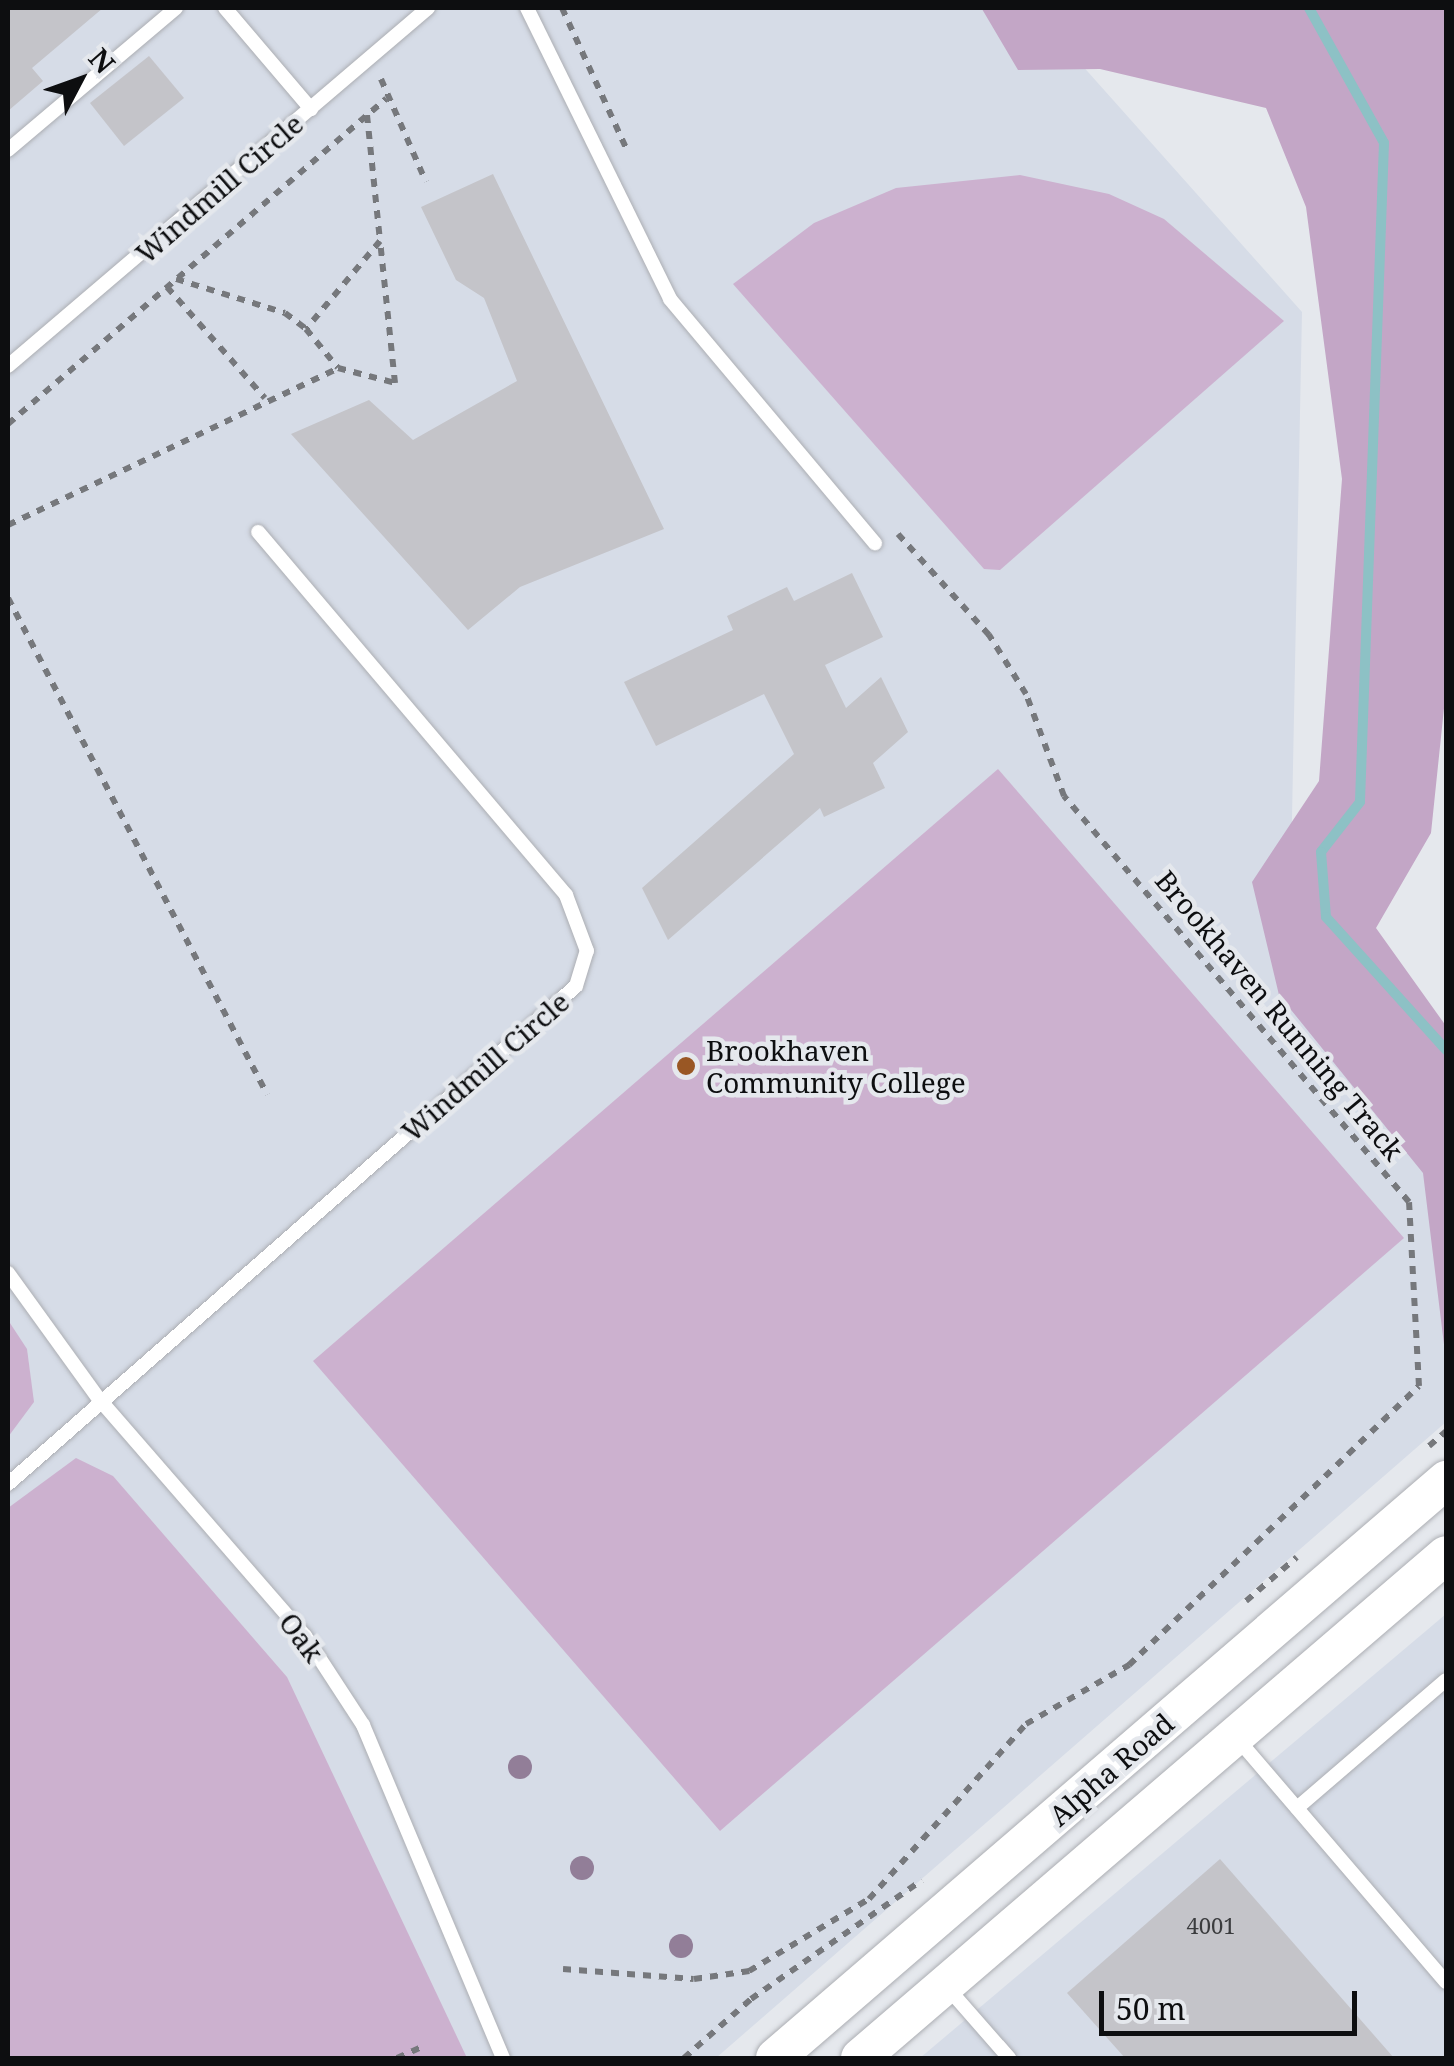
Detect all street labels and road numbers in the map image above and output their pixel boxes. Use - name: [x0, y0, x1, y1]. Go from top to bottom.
- street label: Windmill Circle: [129, 106, 309, 270]
- street label: Brookhaven Running Track: [1149, 863, 1411, 1167]
- street label: Windmill Circle: [395, 984, 575, 1148]
- street label: Oak: [273, 1606, 331, 1668]
- street label: Alpha Road: [1042, 1706, 1180, 1832]

